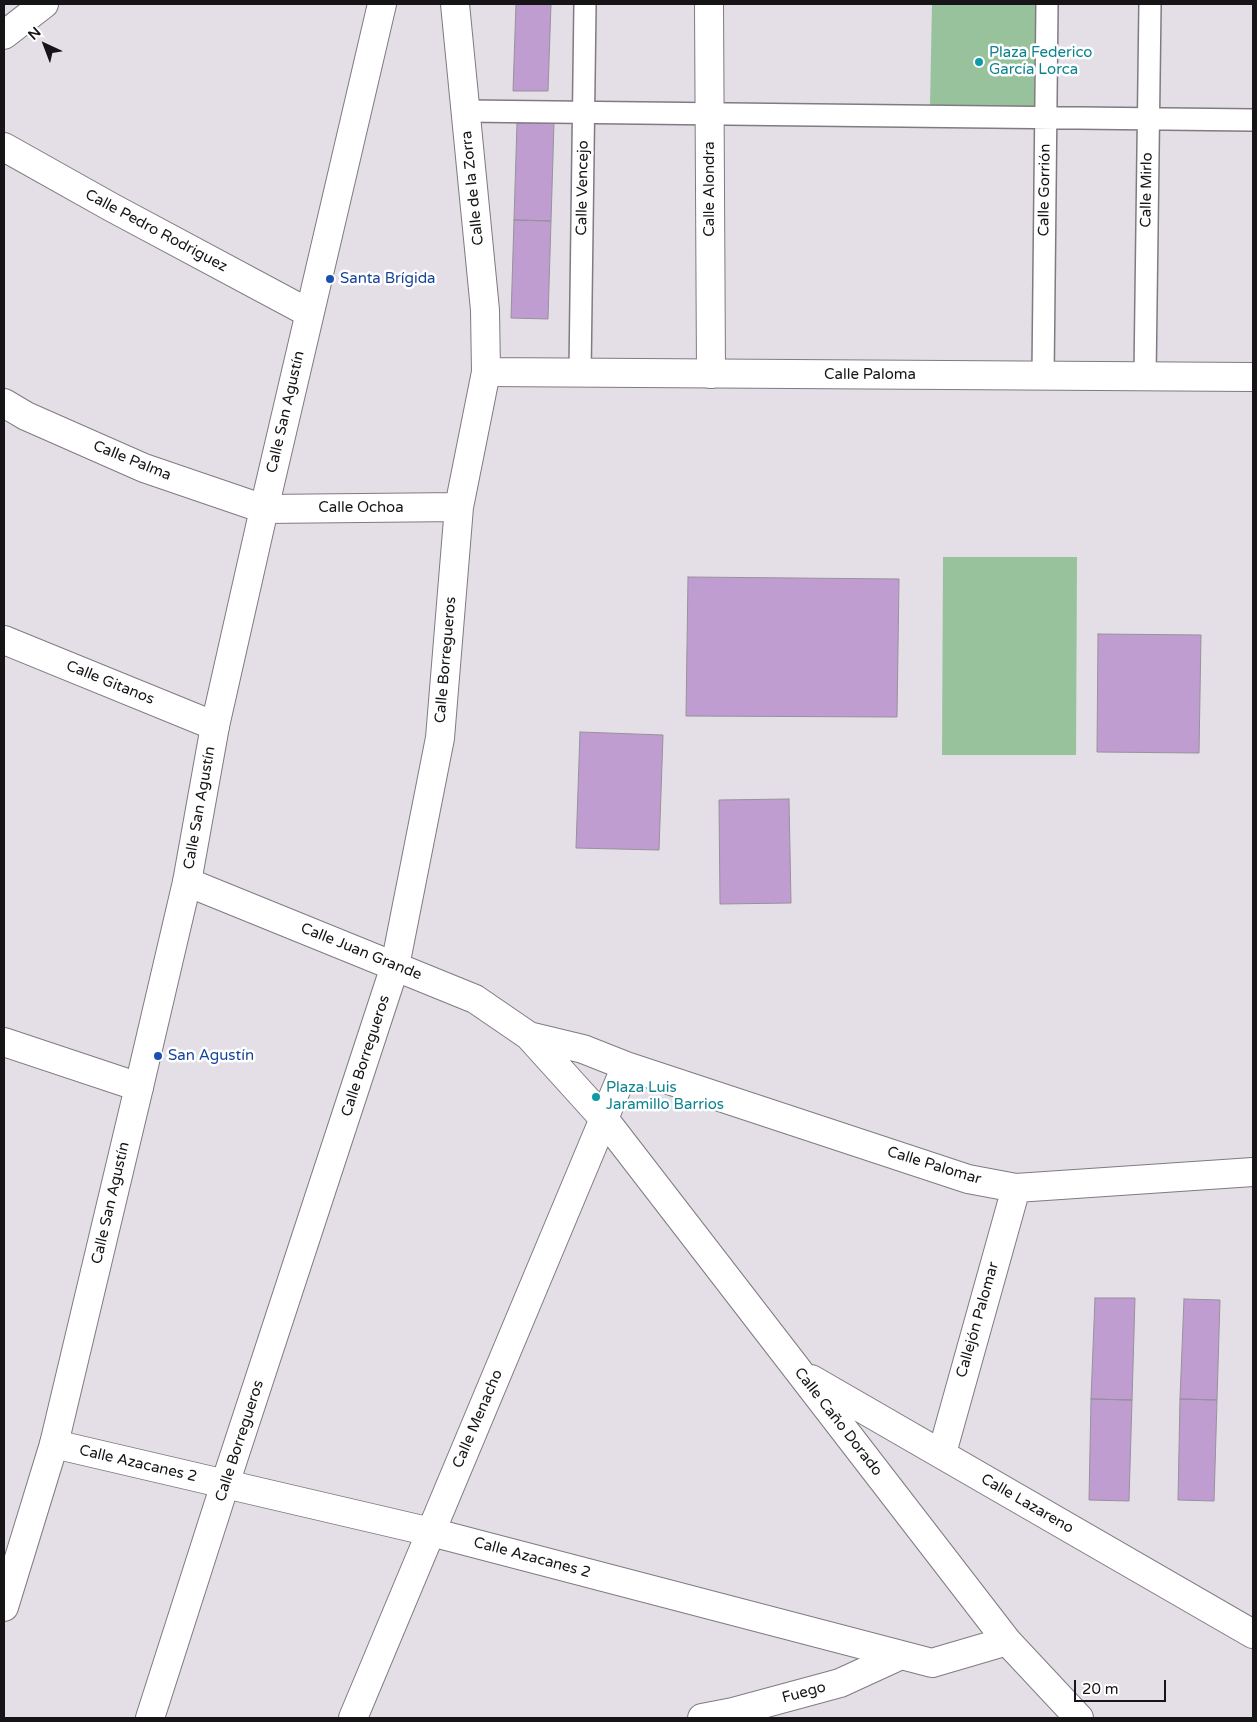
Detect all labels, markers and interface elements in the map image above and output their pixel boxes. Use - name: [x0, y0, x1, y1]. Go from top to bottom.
- north arrow: [20, 20, 70, 70]
- text: N: [25, 24, 44, 44]
- place label: Plaza Federico García Lorca: [989, 44, 1092, 79]
- marker: Plaza Federico García Lorca: [973, 56, 985, 68]
- street label: Calle de la Zorra: [458, 130, 488, 246]
- street label: Calle Vencejo: [573, 140, 593, 236]
- street label: Calle Alondra: [701, 141, 719, 237]
- street label: Calle Gorrión: [1035, 144, 1055, 236]
- street label: Calle Mirlo: [1137, 152, 1157, 228]
- street label: Calle Pedro Rodriguez: [82, 186, 230, 276]
- place label: Santa Brígida: [340, 270, 436, 288]
- marker: Santa Brígida: [324, 273, 336, 285]
- street label: Calle San Agustín: [263, 349, 309, 475]
- street label: Calle Paloma: [824, 366, 916, 384]
- street label: Calle Palma: [90, 437, 174, 485]
- street label: Calle Ochoa: [318, 499, 404, 517]
- street label: Calle Borregueros: [432, 596, 460, 724]
- street label: Calle Gitanos: [63, 657, 157, 709]
- street label: Calle San Agustín: [180, 745, 220, 871]
- street label: Calle Juan Grande: [298, 920, 424, 984]
- street label: Calle Borregueros: [338, 993, 394, 1119]
- place label: San Agustín: [168, 1047, 254, 1065]
- marker: San Agustín: [152, 1050, 164, 1062]
- place label: Plaza Luis Jaramillo Barrios: [606, 1079, 724, 1114]
- marker: Plaza Luis Jaramillo Barrios: [590, 1091, 602, 1103]
- street label: Calle San Agustín: [88, 1140, 134, 1266]
- street label: Calle Palomar: [885, 1143, 983, 1189]
- street label: Callejón Palomar: [953, 1260, 1003, 1380]
- street label: Calle Caño Dorado: [790, 1364, 886, 1480]
- street label: Calle Menacho: [449, 1367, 507, 1471]
- street label: Calle Borregueros: [212, 1378, 268, 1504]
- street label: Calle Azacanes 2: [77, 1442, 199, 1486]
- street label: Calle Lazareno: [977, 1470, 1077, 1538]
- street label: Calle Azacanes 2: [472, 1534, 592, 1582]
- scale bar: [1077, 1670, 1170, 1702]
- street label: Fuego: [780, 1679, 828, 1707]
- text: 20 m: [1082, 1680, 1119, 1698]

